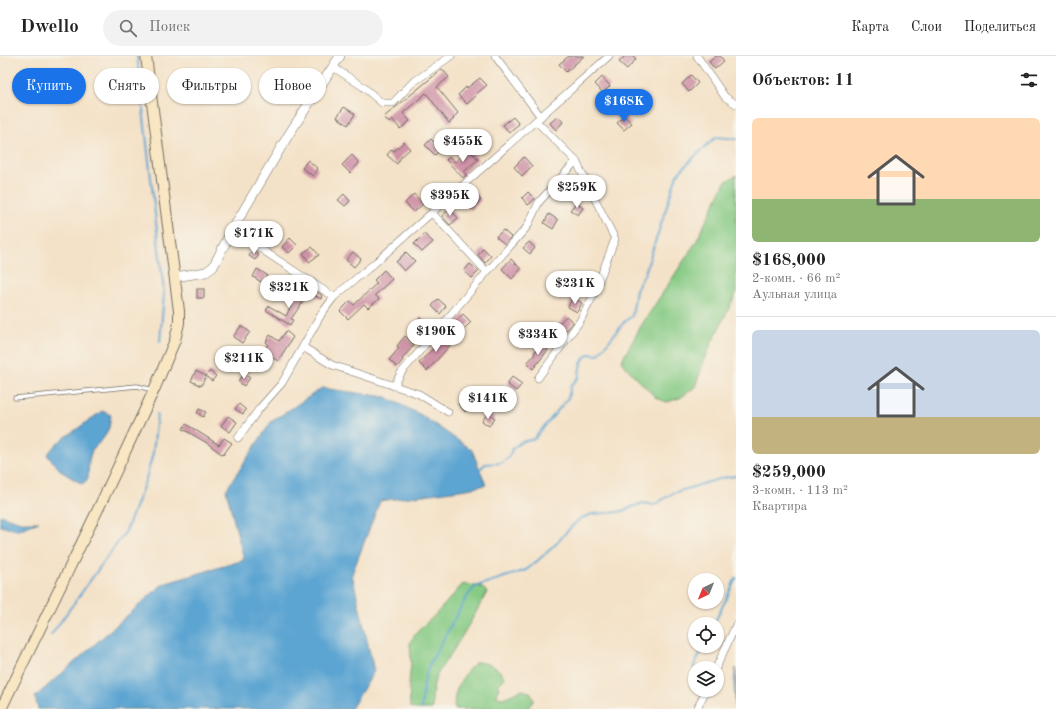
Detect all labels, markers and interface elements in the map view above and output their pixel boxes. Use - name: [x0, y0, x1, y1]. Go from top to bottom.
- search box: [103, 10, 383, 46]
- icon: search: [117, 17, 139, 39]
- text: Dwello: [20, 18, 79, 37]
- text: Поиск: [149, 20, 190, 35]
- text: Карта: [851, 20, 889, 34]
- text: Слои: [911, 20, 942, 34]
- text: Поделиться: [964, 20, 1036, 34]
- chip: Купить: [12, 68, 86, 104]
- chip: Снять: [94, 68, 159, 104]
- chip: Фильтры: [167, 68, 251, 104]
- chip: Новое: [259, 68, 326, 104]
- icon: filters: [1018, 69, 1040, 91]
- text: Объектов: 11: [752, 72, 854, 89]
- pin: $168K: [596, 89, 652, 123]
- text: $168K: [604, 95, 644, 108]
- pin: $455K: [435, 129, 491, 163]
- text: $455K: [443, 135, 483, 148]
- icon: home: [860, 144, 932, 216]
- pin: $259K: [549, 175, 605, 209]
- text: $259K: [557, 181, 597, 194]
- pin: $395K: [422, 183, 478, 217]
- text: $395K: [430, 189, 470, 202]
- pin: $171K: [226, 221, 282, 255]
- text: $171K: [234, 227, 274, 240]
- text: $168,000: [752, 252, 826, 269]
- pin: $231K: [547, 271, 603, 305]
- text: 2-комн. · 66 m²: [752, 272, 840, 285]
- pin: $321K: [261, 275, 317, 309]
- text: $231K: [555, 277, 595, 290]
- text: $321K: [269, 281, 309, 294]
- text: Аульная улица: [752, 288, 837, 301]
- pin: $190K: [408, 319, 464, 353]
- pin: $334K: [510, 322, 566, 356]
- text: $190K: [416, 325, 456, 338]
- text: $334K: [518, 328, 558, 341]
- pin: $211K: [216, 346, 272, 380]
- text: $211K: [224, 352, 264, 365]
- icon: home: [860, 356, 932, 428]
- pin: $141K: [460, 386, 516, 420]
- text: $141K: [468, 392, 508, 405]
- text: $259,000: [752, 464, 826, 481]
- text: 3-комн. · 113 m²: [752, 484, 848, 497]
- text: Квартира: [752, 500, 807, 513]
- north arrow: [688, 573, 724, 609]
- map controls: [688, 573, 724, 697]
- button: locate: [688, 617, 724, 653]
- button: layers: [688, 661, 724, 697]

